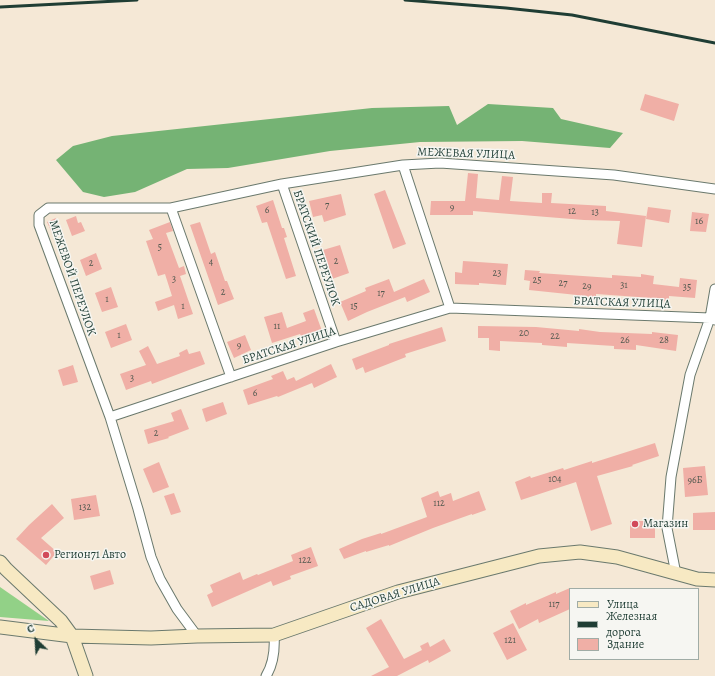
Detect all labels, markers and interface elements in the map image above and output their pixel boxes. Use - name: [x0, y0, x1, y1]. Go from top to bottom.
- street label: МЕЖЕВАЯ УЛИЦА: [417, 145, 515, 163]
- street label: БРАТСКИЙ ПЕРЕУЛОК: [289, 188, 343, 308]
- house number: 7: [325, 200, 329, 212]
- house number: 9: [450, 202, 454, 214]
- house number: 6: [265, 205, 269, 217]
- house number: 12: [568, 206, 576, 218]
- house number: 13: [591, 207, 599, 219]
- house number: 16: [695, 216, 703, 228]
- street label: МЕЖЕВОЙ ПЕРЕУЛОК: [45, 218, 99, 338]
- house number: 5: [158, 242, 162, 254]
- house number: 2: [334, 256, 338, 268]
- house number: 4: [209, 257, 213, 269]
- house number: 2: [89, 258, 93, 270]
- house number: 23: [493, 268, 501, 280]
- house number: 3: [172, 274, 176, 286]
- house number: 25: [532, 275, 542, 287]
- house number: 27: [559, 278, 567, 290]
- house number: 31: [620, 280, 628, 292]
- house number: 29: [582, 281, 592, 293]
- house number: 35: [683, 282, 691, 294]
- house number: 2: [221, 287, 225, 299]
- house number: 17: [377, 288, 385, 300]
- house number: 1: [105, 294, 109, 306]
- street label: БРАТСКАЯ УЛИЦА: [573, 294, 671, 312]
- house number: 1: [181, 301, 185, 313]
- house number: 15: [350, 301, 358, 313]
- house number: 11: [274, 321, 280, 333]
- street label: БРАТСКАЯ УЛИЦА: [241, 324, 337, 368]
- house number: 20: [519, 328, 529, 340]
- house number: 1: [117, 330, 121, 342]
- house number: 22: [550, 331, 560, 343]
- house number: 26: [620, 335, 630, 347]
- house number: 28: [659, 335, 669, 347]
- house number: 9: [237, 340, 241, 352]
- house number: 3: [130, 373, 134, 385]
- house number: 6: [253, 388, 257, 400]
- house number: 2: [154, 428, 158, 440]
- house number: 104: [548, 474, 562, 486]
- house number: 96Б: [687, 475, 703, 487]
- house number: 112: [433, 498, 445, 510]
- house number: 132: [79, 502, 91, 514]
- place label: Магазин: [643, 517, 688, 531]
- marker: Магазин: [630, 519, 640, 529]
- place label: Регион71 Авто: [54, 548, 126, 562]
- marker: Регион71 Авто: [41, 550, 51, 560]
- house number: 122: [299, 555, 311, 567]
- street label: САДОВАЯ УЛИЦА: [348, 574, 442, 616]
- legend: [569, 588, 699, 660]
- text: Улица: [607, 596, 638, 612]
- house number: 117: [548, 599, 560, 611]
- text: Железная дорога: [606, 608, 657, 640]
- north arrow: [16, 620, 56, 660]
- text: С: [24, 620, 37, 637]
- house number: 121: [504, 635, 516, 647]
- text: Здание: [607, 636, 644, 652]

